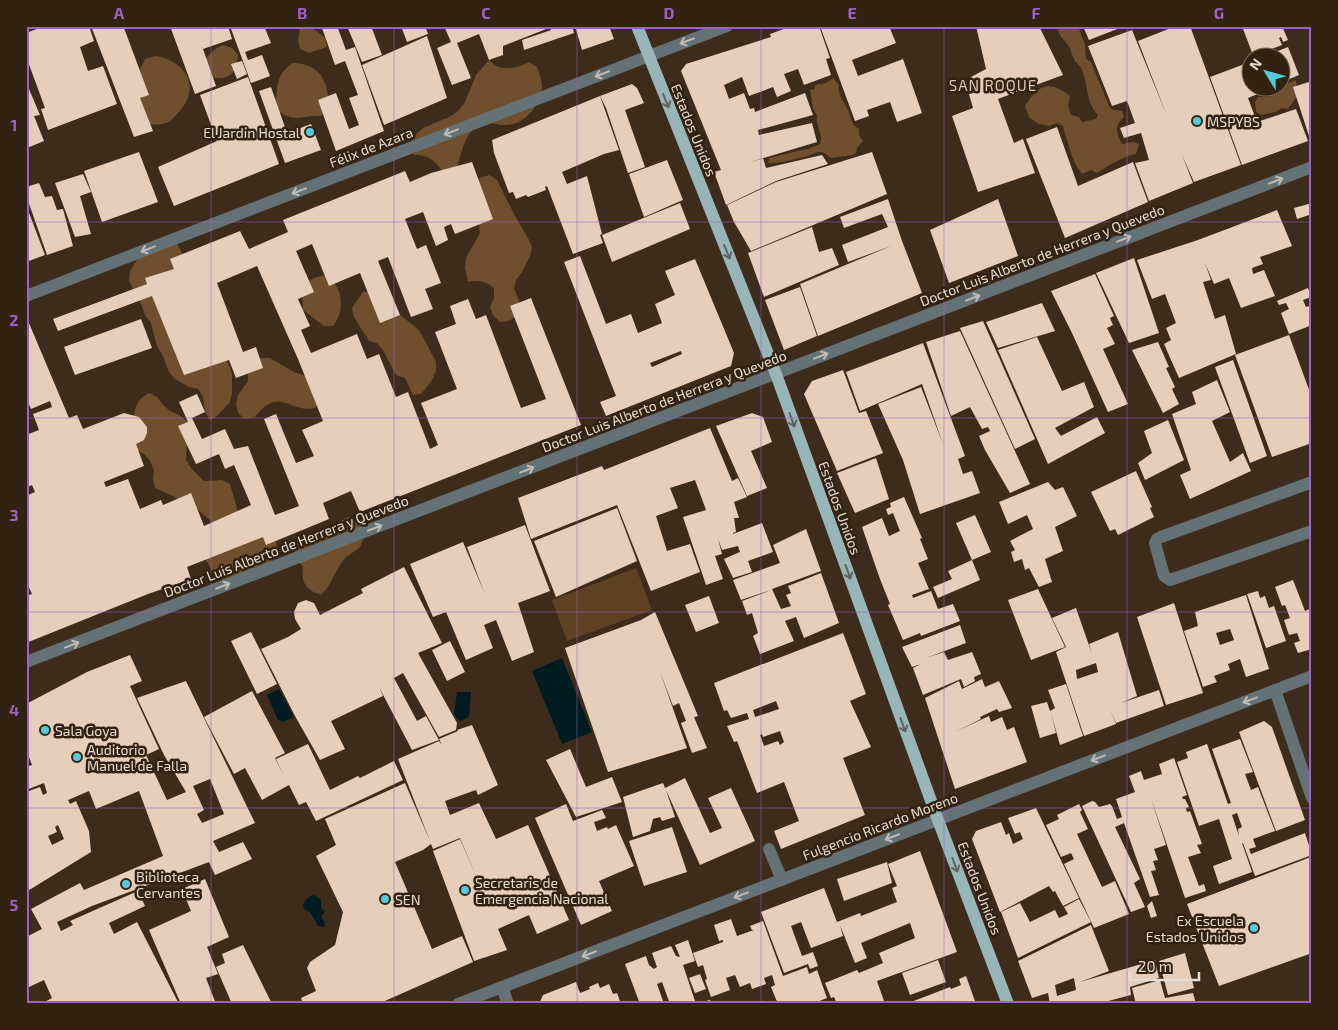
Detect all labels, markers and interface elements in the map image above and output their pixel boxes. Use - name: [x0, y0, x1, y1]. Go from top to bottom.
- text: A: [114, 3, 125, 22]
- text: B: [297, 3, 307, 22]
- text: C: [481, 3, 491, 22]
- text: D: [664, 3, 675, 22]
- text: E: [847, 3, 857, 22]
- text: F: [1032, 3, 1041, 22]
- text: G: [1214, 3, 1224, 22]
- one-way arrow: [680, 37, 696, 46]
- north arrow: [1240, 48, 1290, 98]
- text: N: [1245, 55, 1265, 73]
- one-way arrow: [595, 70, 611, 79]
- district label: SAN ROQUE: [949, 76, 1037, 95]
- street label: Estados Unidos: [668, 81, 720, 179]
- one-way arrow: [662, 93, 671, 109]
- place label: MSPYBS: [1207, 113, 1260, 130]
- text: 1: [11, 115, 17, 134]
- marker: MSPYBS: [1191, 115, 1203, 127]
- street label: Félix de Azara: [327, 123, 415, 171]
- place label: El Jardin Hostal: [203, 124, 301, 141]
- marker: El Jardin Hostal: [304, 126, 316, 138]
- one-way arrow: [444, 128, 459, 137]
- one-way arrow: [1268, 176, 1283, 185]
- one-way arrow: [292, 187, 307, 196]
- street label: Doctor Luis Alberto de Herrera y Quevedo: [917, 200, 1167, 310]
- one-way arrow: [1116, 234, 1131, 243]
- one-way arrow: [722, 244, 732, 259]
- one-way arrow: [141, 245, 156, 254]
- one-way arrow: [964, 293, 980, 302]
- text: 2: [9, 310, 19, 329]
- street label: Doctor Luis Alberto de Herrera y Quevedo: [539, 346, 789, 456]
- one-way arrow: [813, 351, 828, 361]
- one-way arrow: [788, 412, 797, 427]
- street label: Estados Unidos: [815, 459, 865, 557]
- one-way arrow: [519, 464, 534, 473]
- street label: Doctor Luis Alberto de Herrera y Quevedo: [161, 491, 411, 601]
- text: 3: [9, 505, 19, 524]
- one-way arrow: [367, 523, 382, 532]
- one-way arrow: [844, 564, 853, 580]
- one-way arrow: [216, 581, 231, 590]
- one-way arrow: [64, 640, 79, 649]
- one-way arrow: [1243, 696, 1258, 705]
- text: 4: [9, 700, 19, 719]
- one-way arrow: [899, 717, 908, 732]
- place label: Sala Goya: [55, 722, 117, 739]
- marker: Sala Goya: [39, 724, 51, 736]
- place label: Auditorio Manuel de Falla: [87, 741, 187, 774]
- marker: Auditorio Manuel de Falla: [71, 751, 83, 763]
- one-way arrow: [1091, 754, 1106, 763]
- street label: Fulgencio Ricardo Moreno: [800, 789, 960, 863]
- one-way arrow: [885, 833, 901, 842]
- street label: Estados Unidos: [954, 839, 1006, 937]
- one-way arrow: [951, 857, 960, 872]
- place label: Biblioteca Cervantes: [136, 868, 200, 901]
- place label: Secretaris de Emergencia Nacional: [475, 874, 609, 907]
- marker: Biblioteca Cervantes: [120, 878, 132, 890]
- marker: Secretaris de Emergencia Nacional: [459, 884, 471, 896]
- place label: SEN: [395, 891, 421, 908]
- one-way arrow: [734, 891, 749, 901]
- marker: SEN: [379, 893, 391, 905]
- text: 5: [10, 895, 19, 914]
- place label: Ex Escuela Estados Unidos: [1146, 912, 1244, 945]
- marker: Ex Escuela Estados Unidos: [1248, 922, 1260, 934]
- one-way arrow: [582, 949, 597, 959]
- scale bar: [1130, 950, 1199, 982]
- text: 20 m: [1138, 957, 1172, 975]

